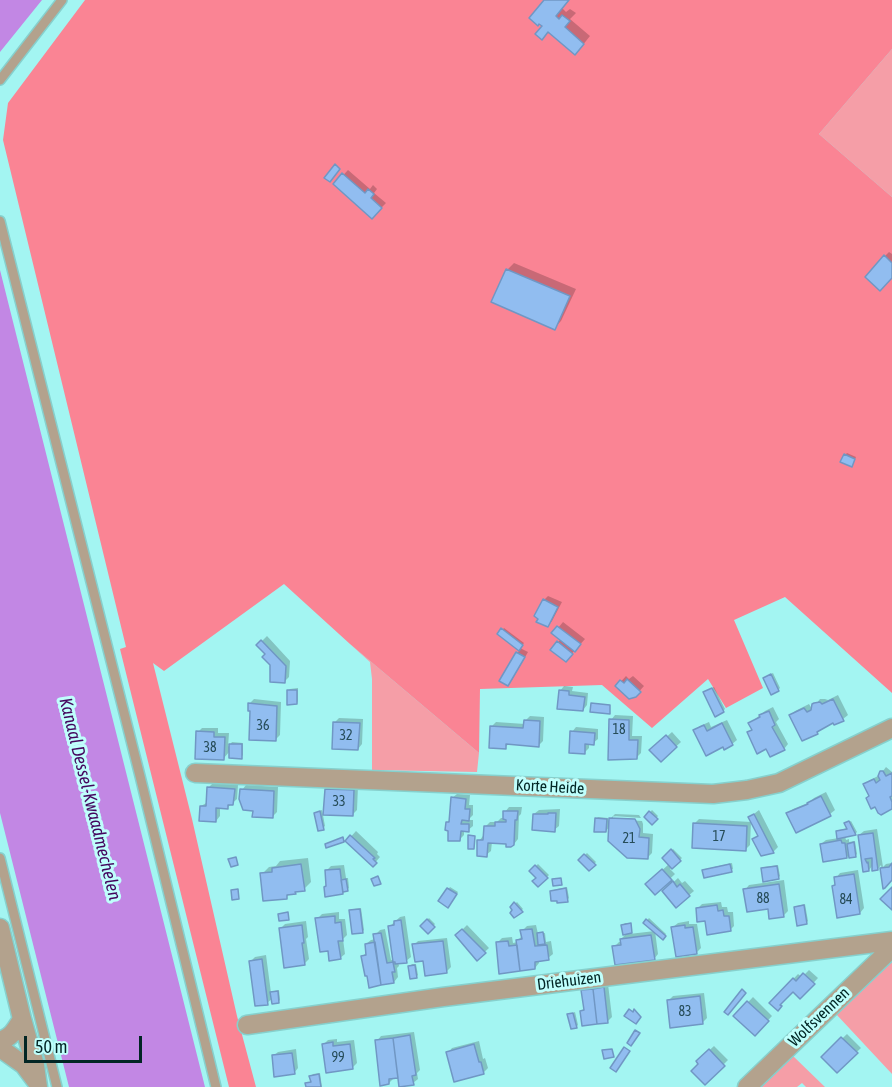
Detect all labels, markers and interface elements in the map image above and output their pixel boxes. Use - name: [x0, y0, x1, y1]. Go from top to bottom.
- water label: Kanaal Dessel-Kwaadmechelen: [54, 696, 126, 902]
- house number: 36: [256, 718, 270, 734]
- house number: 18: [612, 722, 626, 738]
- house number: 32: [339, 728, 353, 744]
- house number: 38: [203, 740, 217, 756]
- street label: Korte Heide: [515, 776, 585, 798]
- house number: 33: [332, 794, 346, 810]
- house number: 17: [712, 829, 726, 845]
- house number: 21: [622, 831, 636, 847]
- house number: 88: [756, 891, 770, 907]
- house number: 84: [839, 892, 853, 908]
- street label: Driehuizen: [536, 968, 602, 994]
- street label: Wolfsvennen: [785, 983, 853, 1051]
- house number: 83: [678, 1004, 692, 1020]
- scale bar: [27, 1024, 146, 1062]
- text: 50 m: [35, 1036, 67, 1057]
- house number: 99: [331, 1050, 345, 1066]

